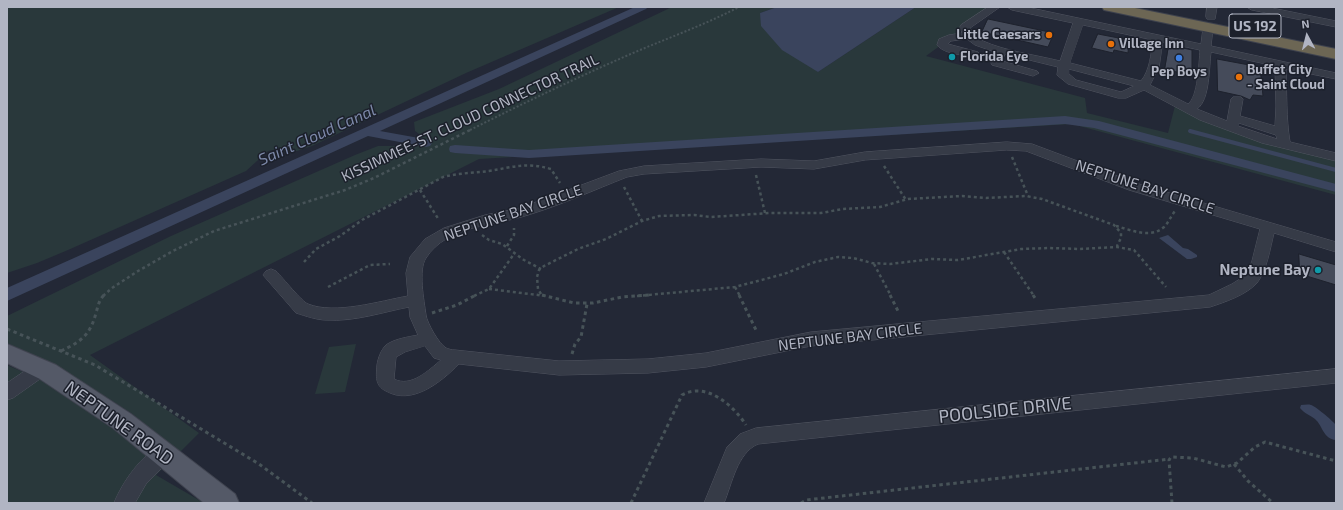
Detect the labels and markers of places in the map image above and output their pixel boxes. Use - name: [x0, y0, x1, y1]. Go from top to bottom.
- place label: Little Caesars: [956, 27, 1041, 43]
- marker: Little Caesars: [1044, 30, 1054, 40]
- place label: Village Inn: [1119, 36, 1184, 52]
- marker: Village Inn: [1106, 39, 1116, 49]
- place label: Florida Eye: [960, 49, 1028, 65]
- marker: Florida Eye: [947, 52, 957, 62]
- marker: Pep Boys: [1174, 53, 1184, 63]
- place label: Buffet City - Saint Cloud: [1247, 62, 1325, 93]
- place label: Pep Boys: [1151, 64, 1207, 80]
- marker: Buffet City - Saint Cloud: [1234, 72, 1244, 82]
- place label: Neptune Bay: [1219, 261, 1310, 279]
- marker: Neptune Bay: [1313, 265, 1323, 275]

